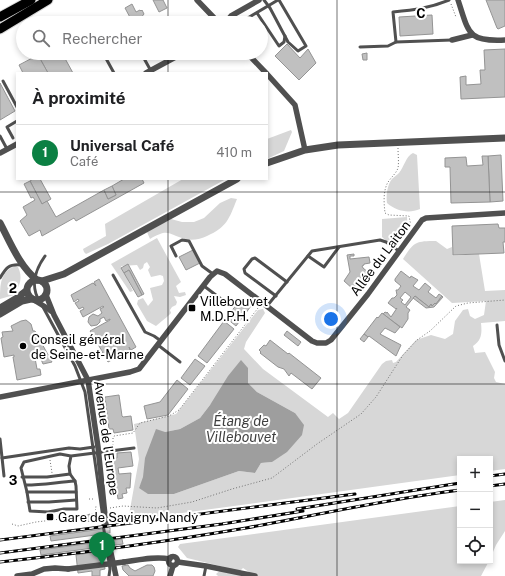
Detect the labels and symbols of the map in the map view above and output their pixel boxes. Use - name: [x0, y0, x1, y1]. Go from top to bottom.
- text: C: [416, 6, 426, 21]
- street label: Allée du Laiton: [347, 218, 414, 299]
- text: 2: [9, 281, 17, 296]
- place label: Villebouvet M.D.P.H.: [200, 294, 268, 324]
- marker: Villebouvet M.D.P.H.: [187, 303, 197, 313]
- your location: [321, 309, 341, 329]
- place label: Conseil général de Seine-et-Marne: [31, 332, 144, 362]
- marker: Conseil général de Seine-et-Marne: [18, 341, 28, 351]
- street label: Avenue de l'Europe: [91, 380, 122, 496]
- water label: Étang de Villebouvet: [206, 412, 277, 445]
- text: 3: [9, 473, 18, 488]
- place label: Gare de Savigny Nandy: [58, 510, 198, 525]
- marker: Gare de Savigny Nandy: [45, 512, 55, 522]
- pin: 1: [89, 532, 115, 565]

